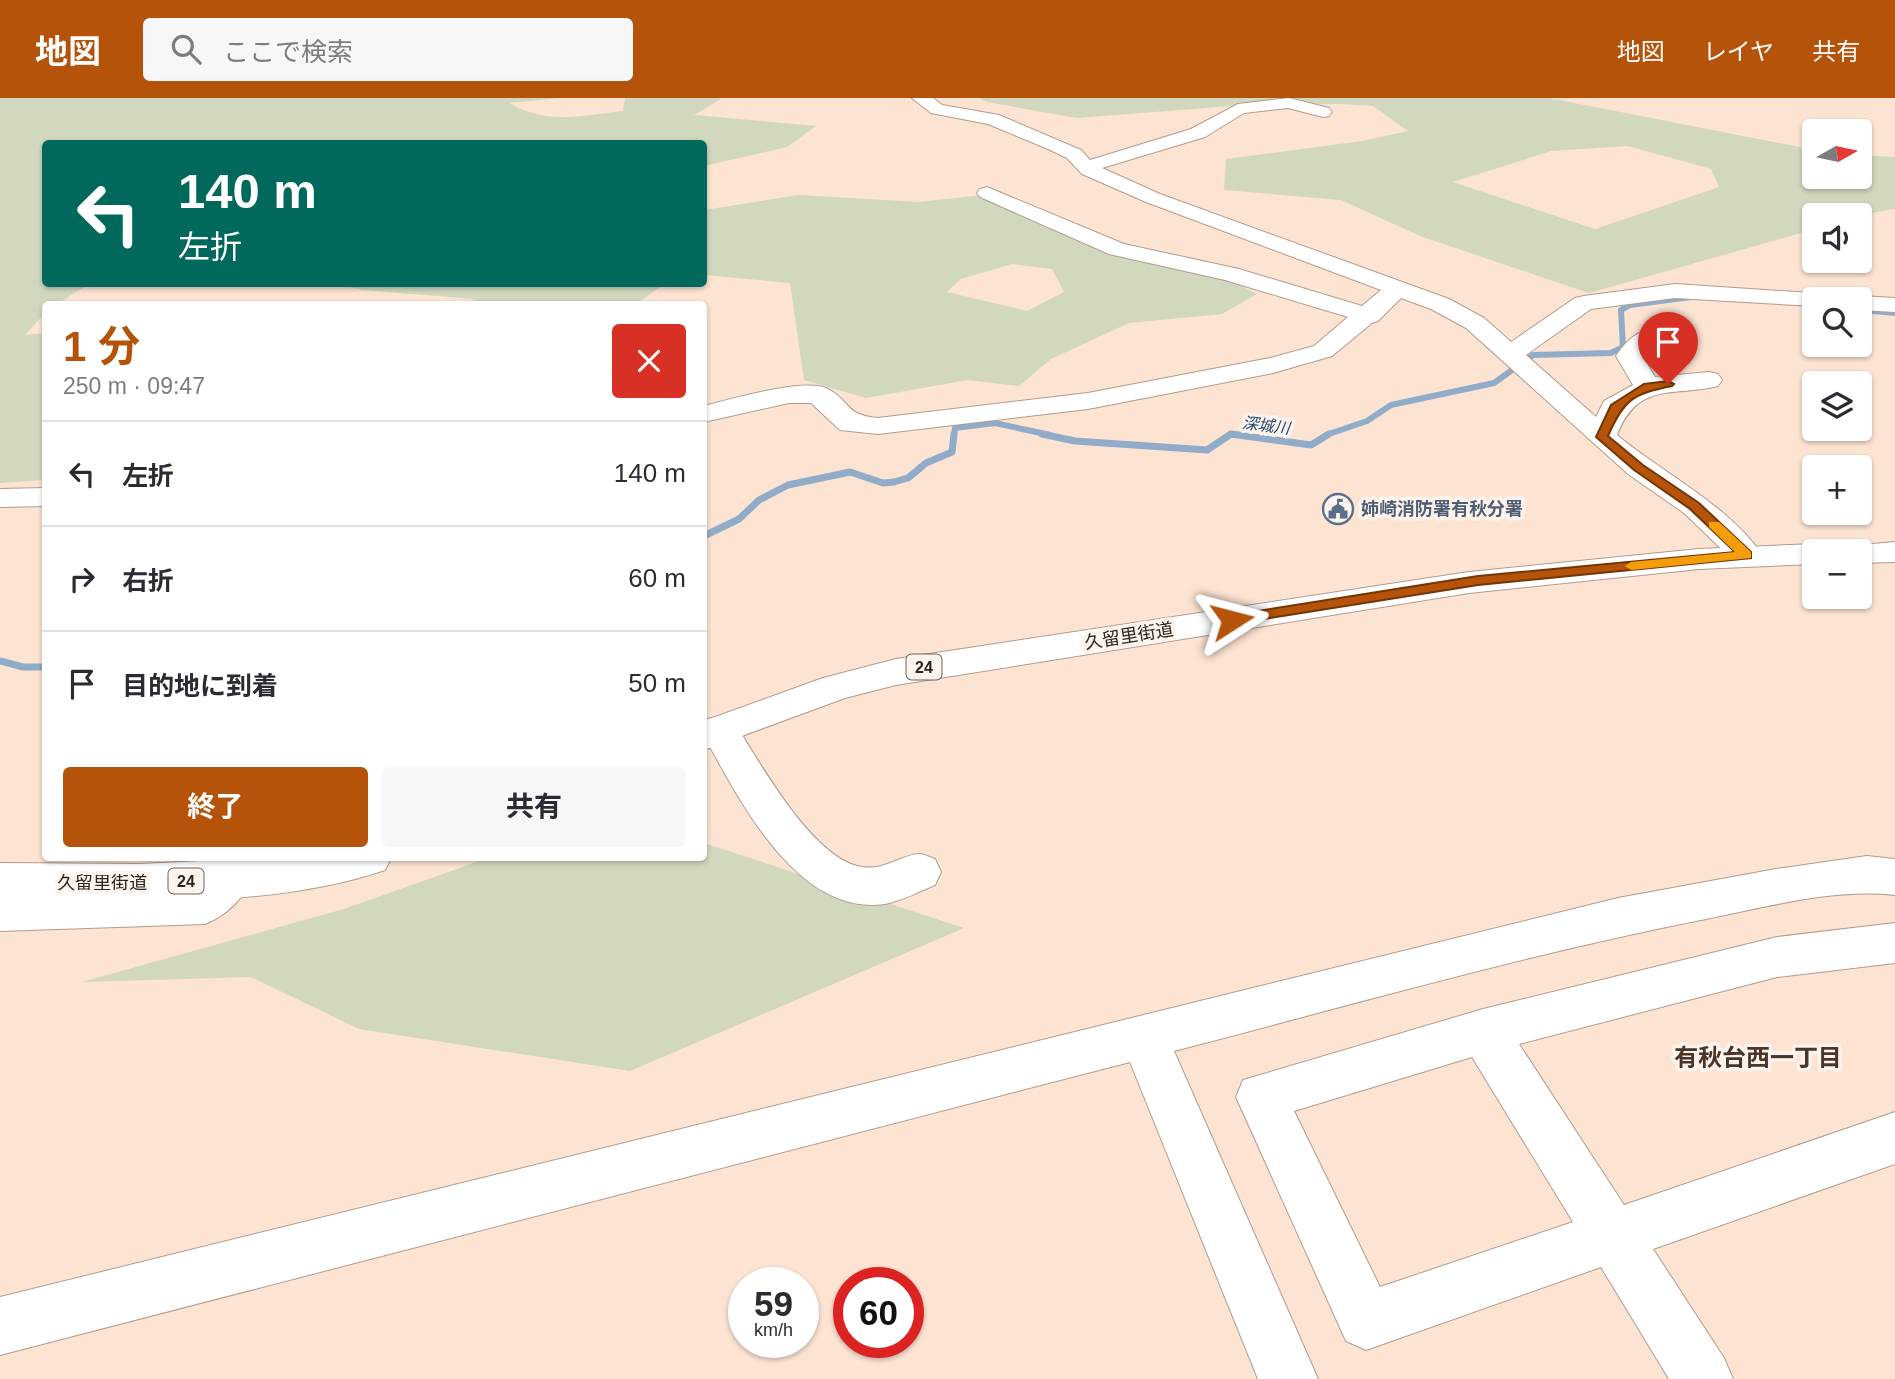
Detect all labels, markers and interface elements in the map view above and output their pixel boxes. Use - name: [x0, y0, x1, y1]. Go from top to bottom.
- search box: [143, 18, 633, 81]
- icon: search: [167, 30, 205, 68]
- text: 地図: [35, 33, 101, 70]
- text: ここで検索: [223, 37, 353, 67]
- text: 地図: [1617, 38, 1665, 65]
- text: レイヤ: [1703, 38, 1774, 65]
- text: 共有: [1812, 38, 1860, 65]
- north arrow: [1802, 119, 1872, 189]
- map controls: [1802, 119, 1872, 609]
- text: 140 m: [178, 164, 317, 218]
- icon: left: [63, 168, 154, 259]
- button: sound: [1802, 203, 1872, 273]
- text: 左折: [178, 229, 242, 265]
- button: search: [1802, 287, 1872, 357]
- pin: [1638, 312, 1698, 384]
- text: 1 分: [63, 323, 140, 370]
- icon: arrive: [1649, 323, 1687, 361]
- button: close: [612, 324, 686, 398]
- button: layers: [1802, 371, 1872, 441]
- text: 250 m · 09:47: [63, 373, 205, 399]
- water label: 深城川: [1241, 414, 1293, 437]
- icon: left: [63, 455, 101, 493]
- button: +: [1802, 455, 1872, 525]
- text: 140 m: [614, 458, 686, 488]
- text: 左折: [122, 461, 174, 491]
- public building icon: 姉崎消防署有秋分署: [1321, 492, 1355, 526]
- place label: 姉崎消防署有秋分署: [1361, 499, 1523, 519]
- button: −: [1802, 539, 1872, 609]
- icon: right: [63, 560, 101, 598]
- text: 60 m: [628, 563, 686, 593]
- text: 右折: [122, 566, 174, 596]
- position arrow: [1195, 583, 1269, 657]
- street label: 久留里街道: [1083, 619, 1175, 653]
- road number: 24: [906, 654, 942, 680]
- icon: arrive: [63, 665, 101, 703]
- text: 50 m: [628, 668, 686, 698]
- text: 目的地に到着: [122, 671, 278, 701]
- button: 終了: [63, 767, 368, 847]
- button: 共有: [382, 767, 686, 847]
- road number: 24: [168, 868, 204, 894]
- street label: 久留里街道: [57, 873, 147, 893]
- district label: 有秋台西一丁目: [1674, 1044, 1842, 1071]
- speed limit sign: 60: [833, 1267, 924, 1358]
- text: 59: [754, 1284, 793, 1323]
- text: km/h: [754, 1320, 793, 1340]

